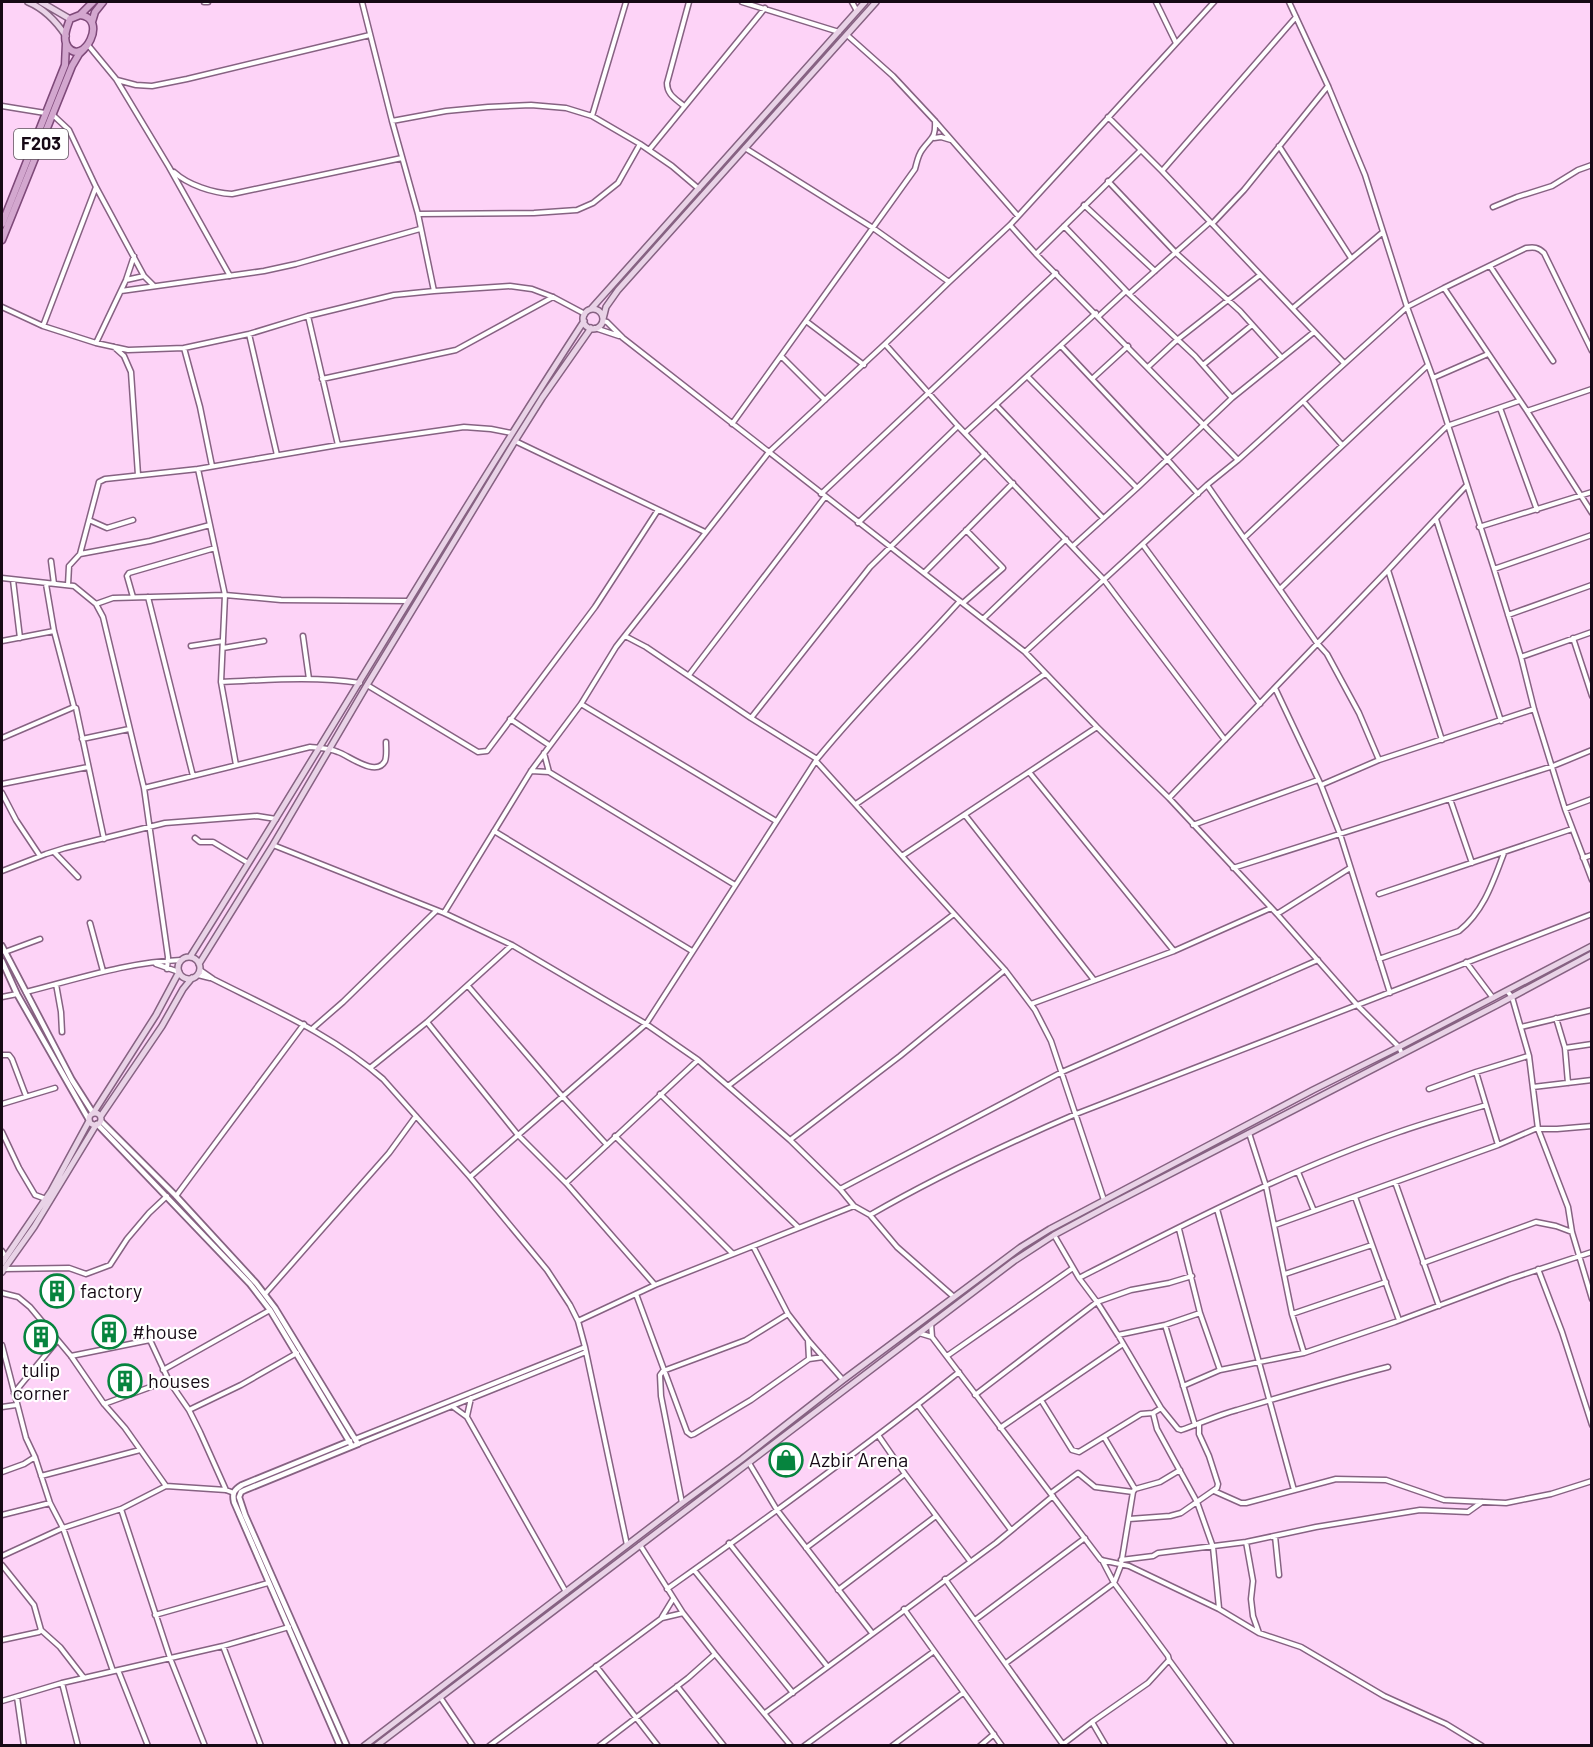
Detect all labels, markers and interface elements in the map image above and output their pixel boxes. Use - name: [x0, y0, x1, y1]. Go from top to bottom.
- road number: F203: [14, 129, 68, 159]
- building icon: factory: [39, 1273, 75, 1309]
- place label: factory: [80, 1278, 142, 1302]
- building icon: #house: [91, 1314, 127, 1350]
- building icon: tulip corner: [23, 1319, 59, 1355]
- place label: #house: [132, 1319, 198, 1343]
- place label: tulip corner: [12, 1357, 70, 1404]
- building icon: houses: [107, 1363, 143, 1399]
- place label: houses: [148, 1368, 210, 1392]
- shop icon: Azbir Arena: [768, 1442, 804, 1478]
- place label: Azbir Arena: [809, 1447, 908, 1471]

